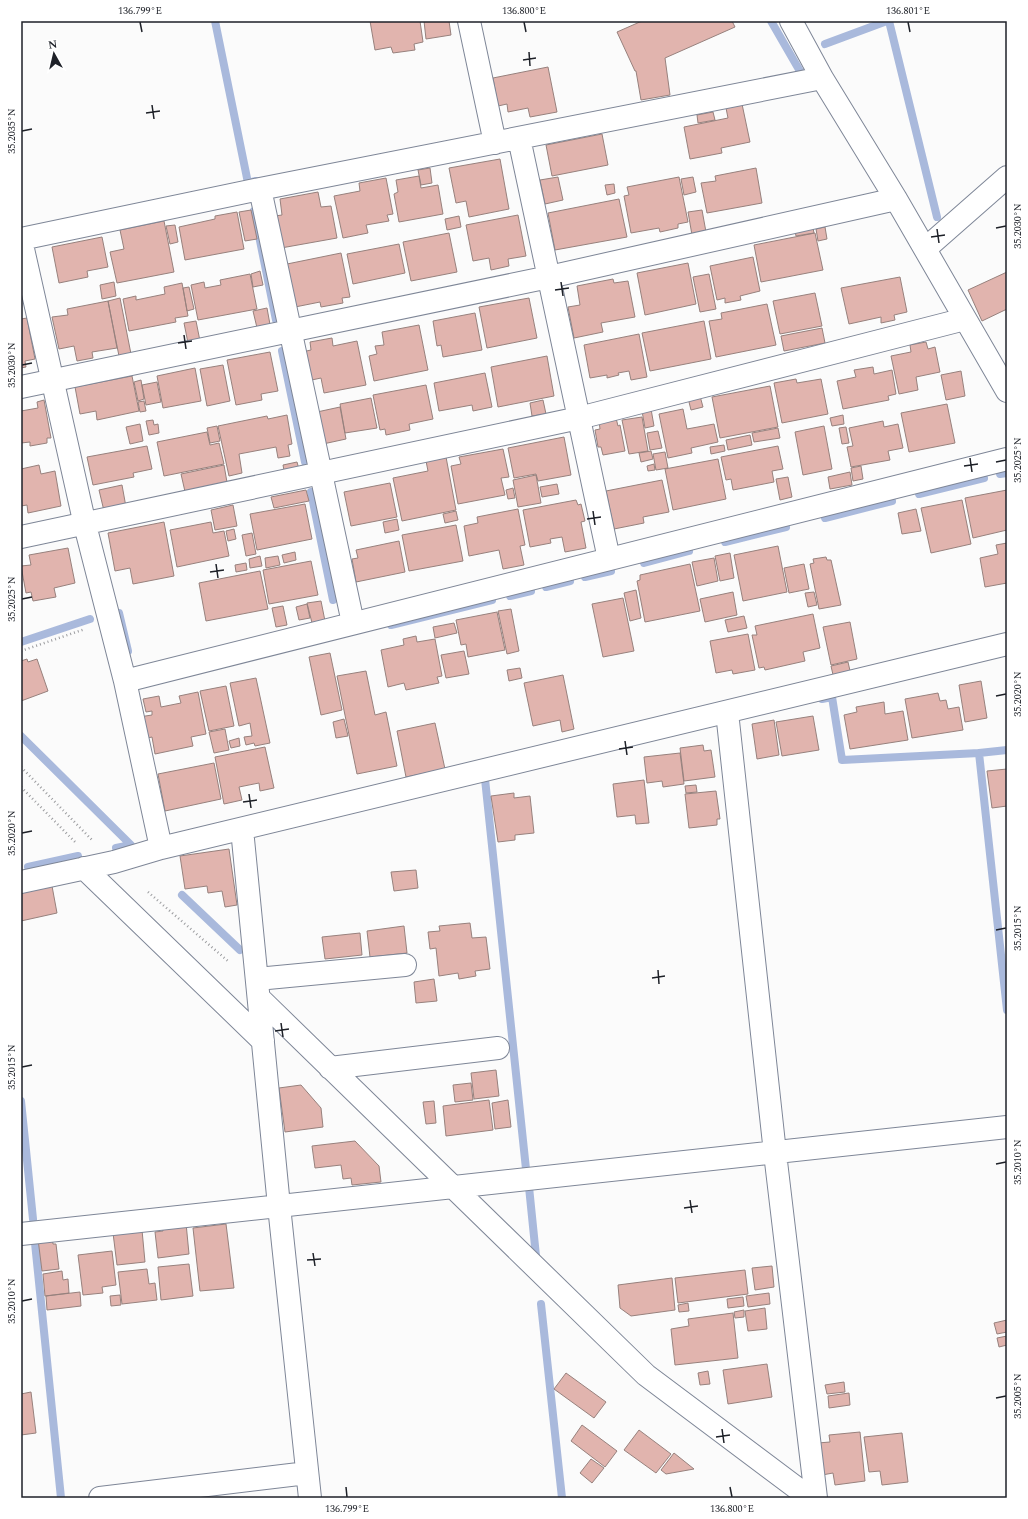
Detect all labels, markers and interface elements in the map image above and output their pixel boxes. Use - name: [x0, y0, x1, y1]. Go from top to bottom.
- text: 136.799°E: [118, 3, 162, 19]
- text: 136.800°E: [502, 3, 546, 19]
- text: 136.801°E: [886, 3, 930, 19]
- north arrow: [34, 34, 74, 74]
- text: N: [47, 36, 58, 54]
- text: 35.2035°N: [4, 108, 20, 154]
- text: 35.2030°N: [1010, 203, 1026, 249]
- text: 35.2030°N: [4, 342, 20, 388]
- text: 35.2025°N: [1010, 437, 1026, 483]
- text: 35.2025°N: [4, 576, 20, 622]
- text: 35.2020°N: [1010, 671, 1026, 717]
- text: 35.2020°N: [4, 810, 20, 856]
- text: 35.2015°N: [1010, 905, 1026, 951]
- text: 35.2015°N: [4, 1044, 20, 1090]
- text: 35.2010°N: [1010, 1139, 1026, 1185]
- text: 35.2010°N: [4, 1278, 20, 1324]
- text: 35.2005°N: [1010, 1373, 1026, 1419]
- text: 136.799°E: [325, 1501, 369, 1517]
- text: 136.800°E: [710, 1501, 754, 1517]

